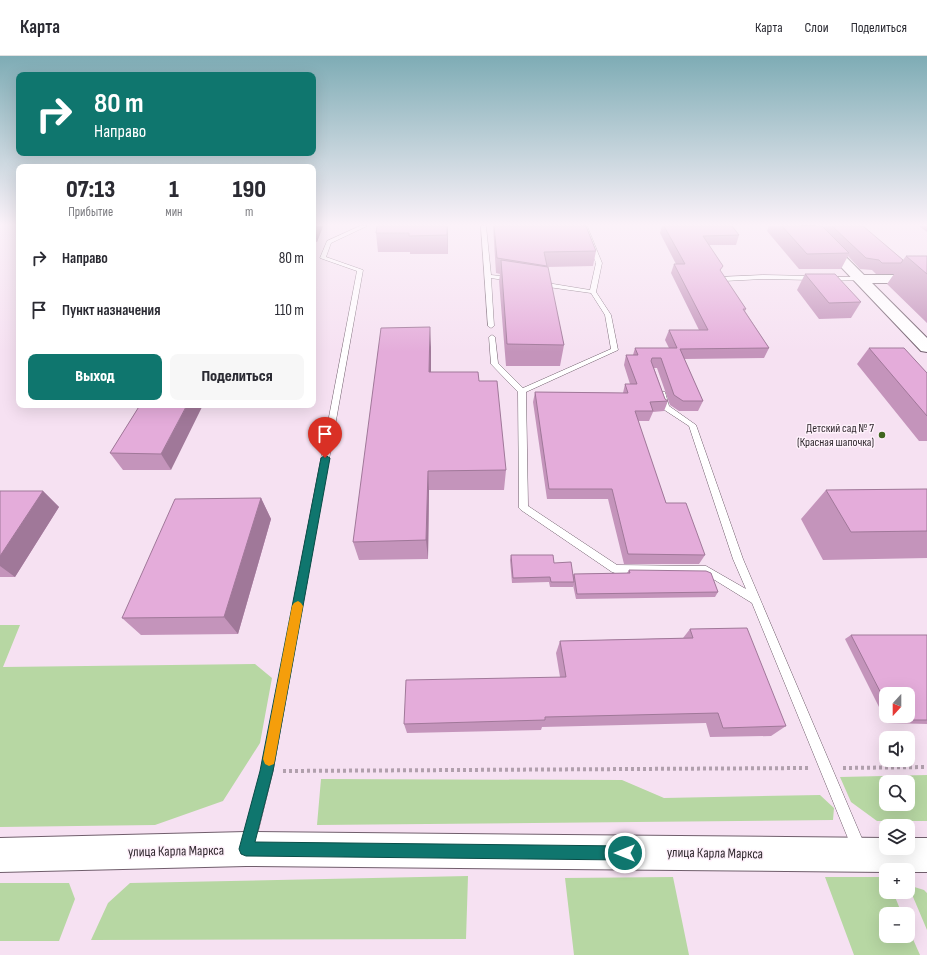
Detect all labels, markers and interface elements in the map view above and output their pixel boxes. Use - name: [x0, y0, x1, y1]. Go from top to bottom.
- text: Карта: [20, 16, 60, 39]
- text: Карта: [755, 19, 783, 36]
- text: Слои: [805, 19, 829, 36]
- text: Поделиться: [851, 19, 907, 36]
- text: 80 m: [94, 87, 143, 120]
- icon: right: [28, 88, 80, 140]
- text: Направо: [94, 121, 146, 142]
- text: 07:13: [66, 175, 115, 204]
- text: 1: [169, 175, 179, 204]
- text: 190: [233, 175, 266, 204]
- text: Прибытие: [68, 204, 113, 220]
- text: мин: [165, 204, 183, 220]
- text: m: [245, 204, 253, 220]
- icon: right: [28, 247, 50, 269]
- text: Направо: [62, 249, 108, 268]
- text: 80 m: [279, 249, 304, 268]
- icon: arrive: [28, 299, 50, 321]
- text: Пункт назначения: [62, 301, 160, 320]
- text: 110 m: [275, 301, 304, 320]
- button: Выход: [28, 354, 162, 400]
- button: Поделиться: [170, 354, 304, 400]
- pin: [308, 417, 342, 458]
- place label: Детский сад № 7 (Красная шапочка): [797, 421, 874, 450]
- icon: arrive: [314, 423, 336, 445]
- marker: Детский сад № 7 (Красная шапочка): [877, 430, 887, 440]
- north arrow: [879, 687, 915, 723]
- map controls: [879, 687, 915, 943]
- button: sound: [879, 731, 915, 767]
- button: search: [879, 775, 915, 811]
- button: layers: [879, 819, 915, 855]
- position arrow: [604, 832, 646, 874]
- street label: улица Карла Маркса: [128, 842, 224, 860]
- street label: улица Карла Маркса: [667, 844, 763, 862]
- button: +: [879, 863, 915, 899]
- button: −: [879, 907, 915, 943]

